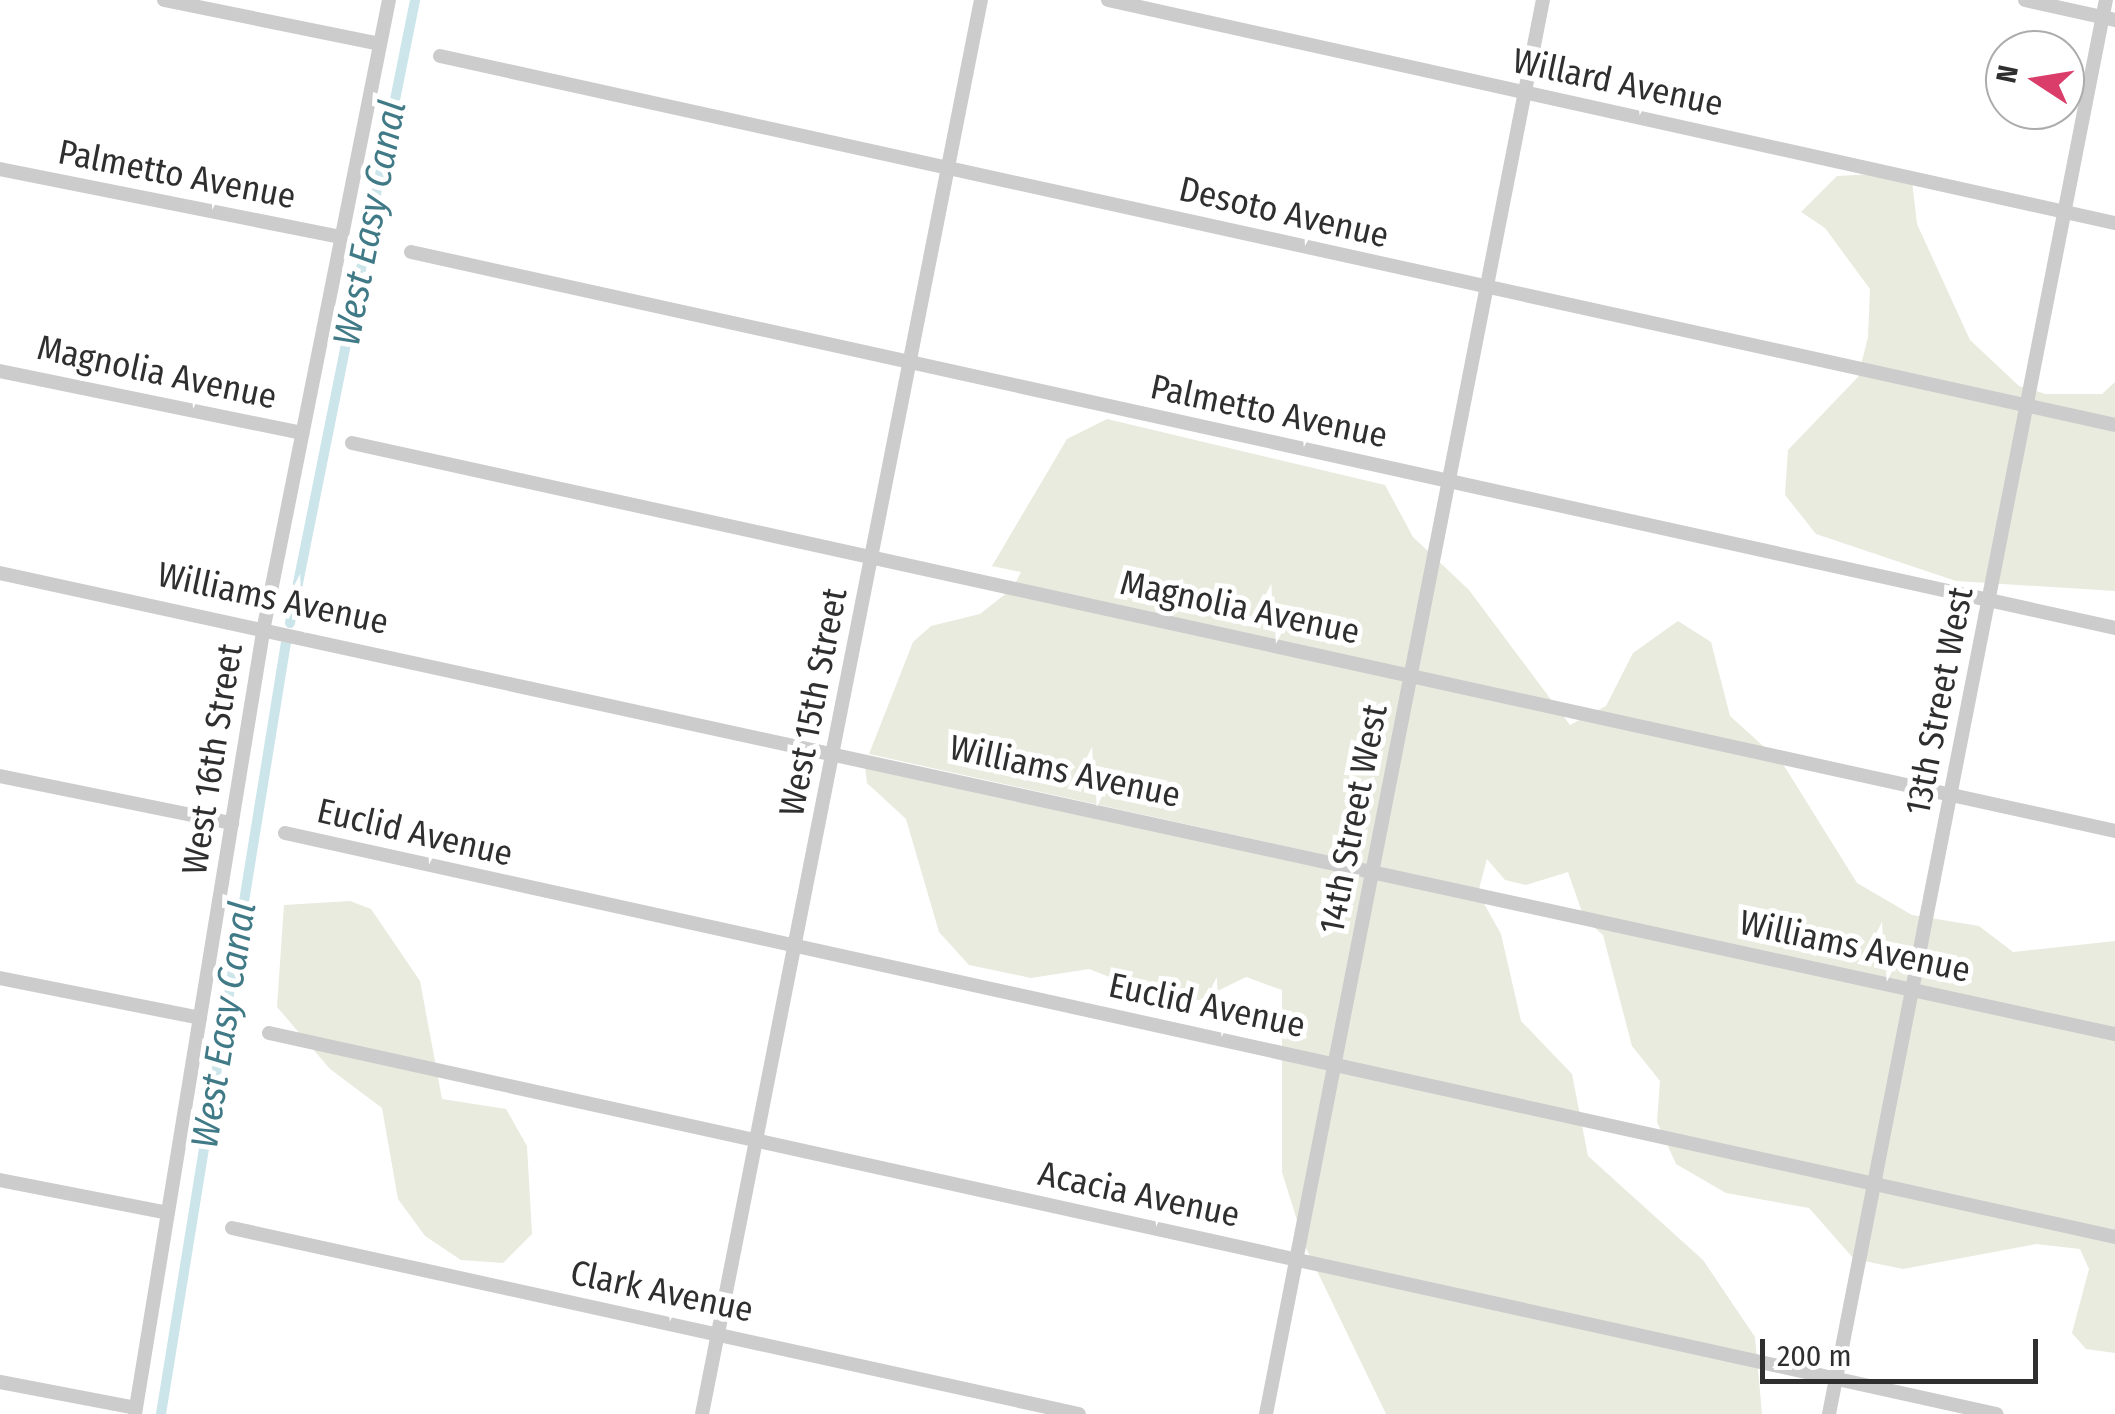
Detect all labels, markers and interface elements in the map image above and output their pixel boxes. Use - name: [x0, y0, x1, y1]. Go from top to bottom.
- north arrow: [1985, 30, 2085, 130]
- street label: Willard Avenue: [1509, 39, 1727, 125]
- text: N: [1989, 62, 2025, 86]
- water label: West Easy Canal: [324, 96, 416, 350]
- street label: Palmetto Avenue: [55, 130, 299, 218]
- street label: Desoto Avenue: [1175, 168, 1393, 256]
- street label: Magnolia Avenue: [33, 326, 281, 418]
- street label: Palmetto Avenue: [1147, 365, 1391, 457]
- street label: Williams Avenue: [154, 553, 392, 643]
- street label: Magnolia Avenue: [1116, 561, 1364, 653]
- street label: 13th Street West: [1896, 583, 1982, 819]
- street label: West 15th Street: [770, 584, 856, 820]
- street label: West 16th Street: [173, 641, 251, 877]
- street label: 14th Street West: [1310, 701, 1396, 937]
- street label: Williams Avenue: [946, 726, 1184, 816]
- street label: Euclid Avenue: [313, 789, 517, 875]
- water label: West Easy Canal: [182, 898, 266, 1152]
- street label: Williams Avenue: [1736, 901, 1974, 991]
- street label: Euclid Avenue: [1105, 964, 1309, 1046]
- street label: Acacia Avenue: [1035, 1152, 1243, 1236]
- street label: Clark Avenue: [567, 1251, 757, 1331]
- scale bar: [1765, 1319, 2042, 1381]
- text: 200 m: [1777, 1338, 1852, 1374]

